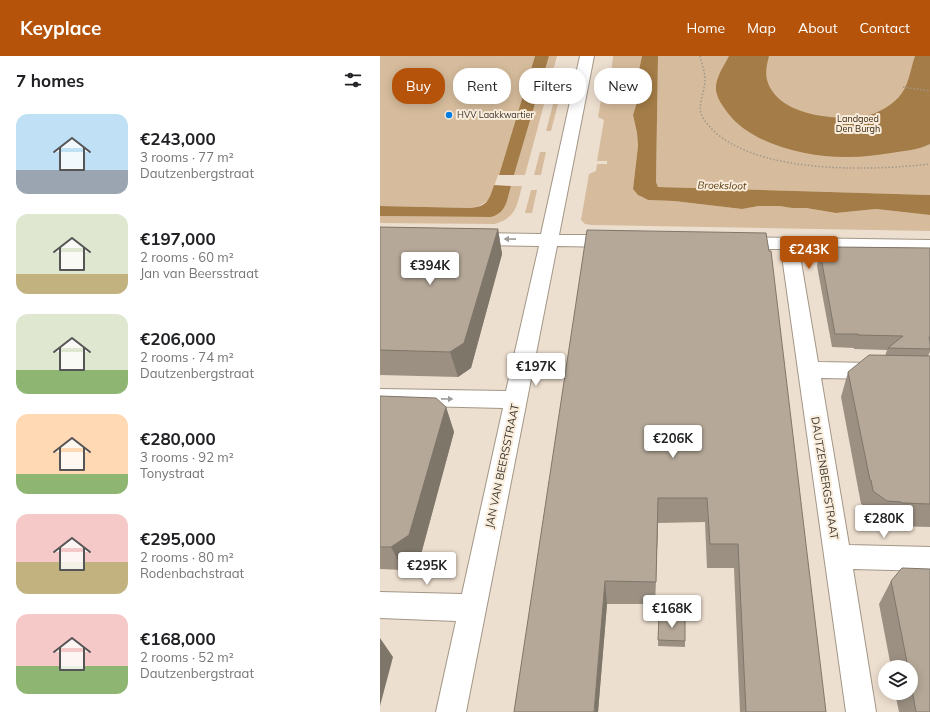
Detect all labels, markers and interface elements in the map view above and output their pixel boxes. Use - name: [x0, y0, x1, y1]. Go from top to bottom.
- text: Keyplace: [20, 16, 101, 40]
- text: Home: [686, 19, 725, 37]
- text: Map: [747, 19, 776, 37]
- text: About: [798, 19, 838, 37]
- text: Contact: [860, 19, 910, 37]
- chip: Buy: [392, 68, 445, 104]
- chip: Rent: [453, 68, 511, 104]
- chip: Filters: [519, 68, 586, 104]
- chip: New: [594, 68, 652, 104]
- icon: filters: [342, 69, 364, 91]
- text: 7 homes: [16, 70, 84, 91]
- place label: HVV Laakkwartier: [457, 109, 534, 120]
- marker: HVV Laakkwartier: [444, 110, 454, 120]
- park label: Landgoed Den Burgh: [836, 113, 880, 134]
- text: €243,000: [140, 128, 216, 149]
- icon: home: [48, 130, 96, 178]
- text: 3 rooms · 77 m²: [140, 149, 234, 165]
- text: Dautzenbergstraat: [140, 165, 254, 181]
- water label: Broeksloot: [697, 179, 747, 192]
- text: €197,000: [140, 228, 216, 249]
- icon: home: [48, 230, 96, 278]
- one-way arrow: [504, 236, 516, 243]
- pin: €243K: [781, 236, 837, 270]
- text: €243K: [789, 241, 829, 257]
- text: 2 rooms · 60 m²: [140, 249, 234, 265]
- pin: €394K: [402, 252, 458, 286]
- text: €394K: [410, 257, 450, 273]
- text: Jan van Beersstraat: [140, 265, 259, 281]
- text: €206,000: [140, 328, 216, 349]
- icon: home: [48, 330, 96, 378]
- text: 2 rooms · 74 m²: [140, 349, 234, 365]
- pin: €197K: [508, 353, 564, 387]
- text: €197K: [516, 358, 556, 374]
- text: Dautzenbergstraat: [140, 365, 254, 381]
- one-way arrow: [441, 396, 454, 402]
- street label: JAN VAN BEERSSTRAAT: [482, 402, 522, 529]
- street label: DAUTZENBERGSTRAAT: [808, 416, 842, 541]
- pin: €206K: [645, 425, 701, 459]
- text: €280,000: [140, 428, 216, 449]
- icon: home: [48, 430, 96, 478]
- text: €206K: [653, 430, 693, 446]
- text: 3 rooms · 92 m²: [140, 449, 234, 465]
- text: Tonystraat: [140, 465, 204, 481]
- pin: €280K: [856, 505, 912, 539]
- text: €280K: [864, 510, 904, 526]
- text: €295,000: [140, 528, 216, 549]
- icon: home: [48, 530, 96, 578]
- text: 2 rooms · 80 m²: [140, 549, 234, 565]
- pin: €295K: [399, 552, 455, 586]
- text: €295K: [407, 557, 447, 573]
- text: Rodenbachstraat: [140, 565, 244, 581]
- pin: €168K: [644, 595, 700, 629]
- text: €168K: [652, 600, 692, 616]
- text: €168,000: [140, 628, 216, 649]
- icon: home: [48, 630, 96, 678]
- text: 2 rooms · 52 m²: [140, 649, 234, 665]
- map controls: [878, 660, 918, 700]
- button: layers: [878, 660, 918, 700]
- text: Dautzenbergstraat: [140, 665, 254, 681]

